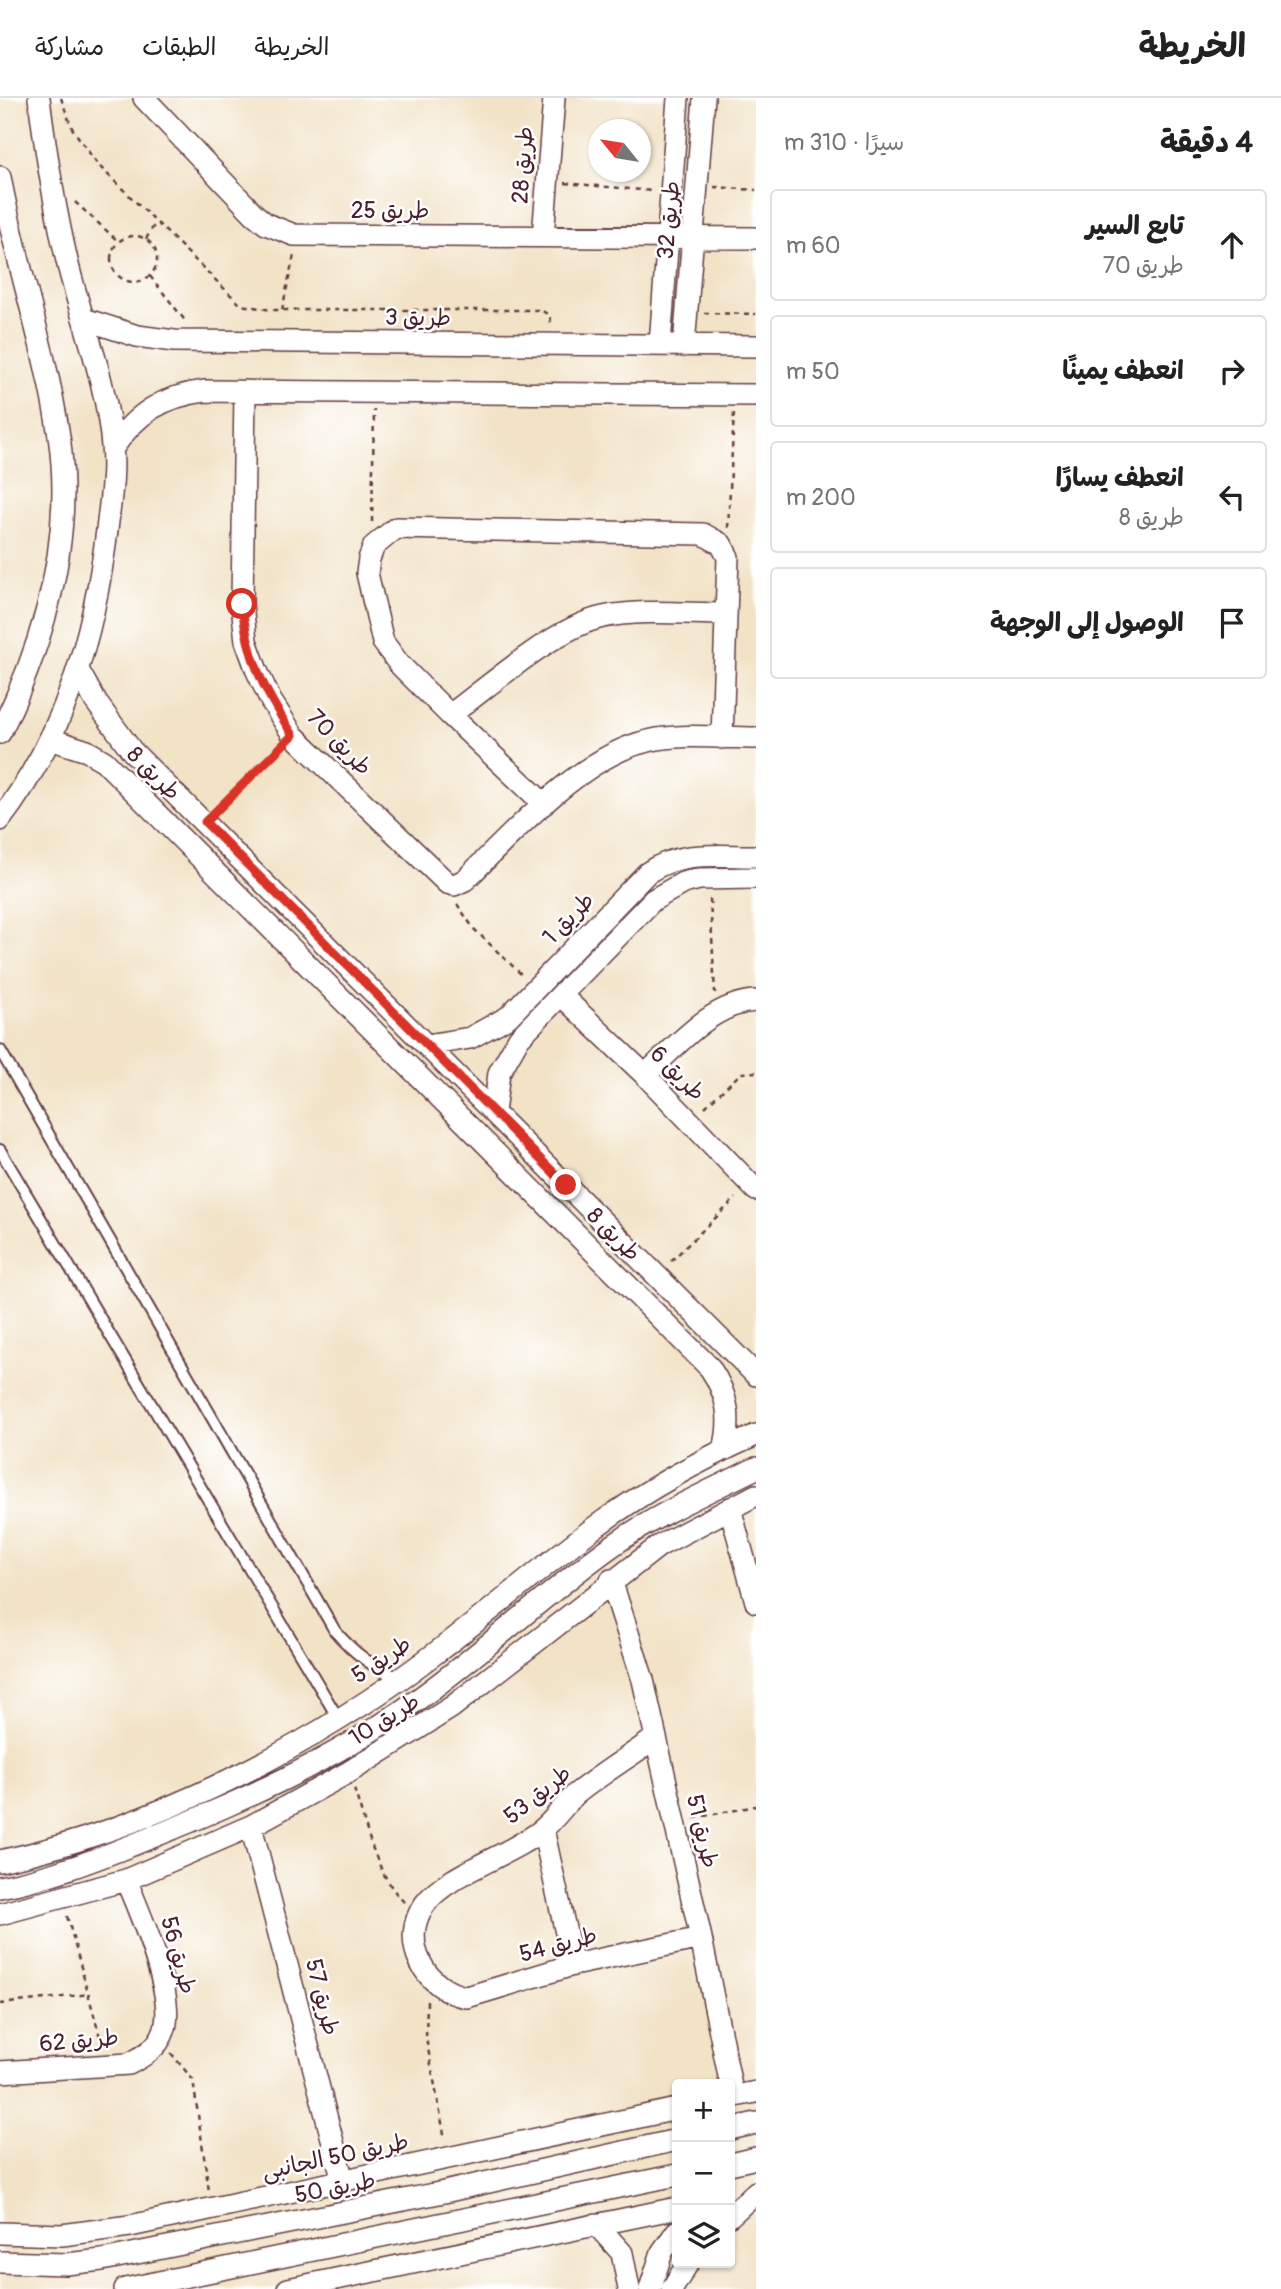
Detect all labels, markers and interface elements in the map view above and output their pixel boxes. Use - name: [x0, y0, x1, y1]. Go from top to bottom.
- text: الخريطة: [1139, 26, 1246, 67]
- text: مشاركة: [35, 33, 104, 62]
- text: الطبقات: [142, 33, 217, 62]
- text: الخريطة: [255, 33, 329, 62]
- north arrow: [588, 119, 651, 182]
- text: 4 دقيقة: [1160, 124, 1253, 161]
- street label: طريق 28: [505, 125, 540, 205]
- text: سيرًا · 310 m: [784, 128, 904, 157]
- street label: طريق 32: [651, 179, 686, 261]
- street label: طريق 25: [351, 196, 429, 225]
- text: تابع السير: [1086, 210, 1184, 242]
- icon: ahead: [1213, 226, 1251, 264]
- text: 60 m: [786, 231, 841, 260]
- text: طريق 70: [1103, 251, 1184, 280]
- street label: طريق 3: [385, 302, 451, 333]
- icon: right: [1213, 352, 1251, 390]
- text: انعطف يمينًا: [1062, 355, 1184, 387]
- text: 50 m: [786, 357, 840, 386]
- text: انعطف يسارًا: [1055, 462, 1184, 494]
- icon: left: [1213, 478, 1251, 516]
- text: 200 m: [786, 483, 856, 512]
- text: طريق 8: [1119, 503, 1184, 532]
- route start: [226, 588, 257, 619]
- icon: arrive: [1213, 604, 1251, 642]
- text: الوصول إلى الوجهة: [990, 607, 1184, 639]
- street label: طريق 70: [301, 703, 378, 782]
- street label: طريق 8: [120, 740, 187, 807]
- street label: طريق 1: [536, 886, 600, 951]
- street label: طريق 6: [644, 1040, 711, 1107]
- route end: [550, 1169, 581, 1200]
- street label: طريق 8: [580, 1201, 647, 1268]
- street label: طريق 5: [346, 1629, 417, 1690]
- street label: طريق 10: [344, 1686, 425, 1752]
- street label: طريق 53: [498, 1758, 577, 1830]
- street label: طريق 51: [680, 1791, 725, 1871]
- street label: طريق 56: [154, 1913, 203, 1997]
- street label: طريق 54: [516, 1920, 600, 1969]
- street label: طريق 57: [299, 1956, 346, 2038]
- street label: طريق 62: [38, 2023, 120, 2058]
- map controls: [672, 2079, 735, 2268]
- button: +: [672, 2079, 735, 2142]
- street label: طريق 50 الجانبى: [259, 2127, 411, 2186]
- button: −: [672, 2142, 735, 2205]
- street label: طريق 50: [292, 2165, 378, 2209]
- button: layers: [672, 2205, 735, 2268]

